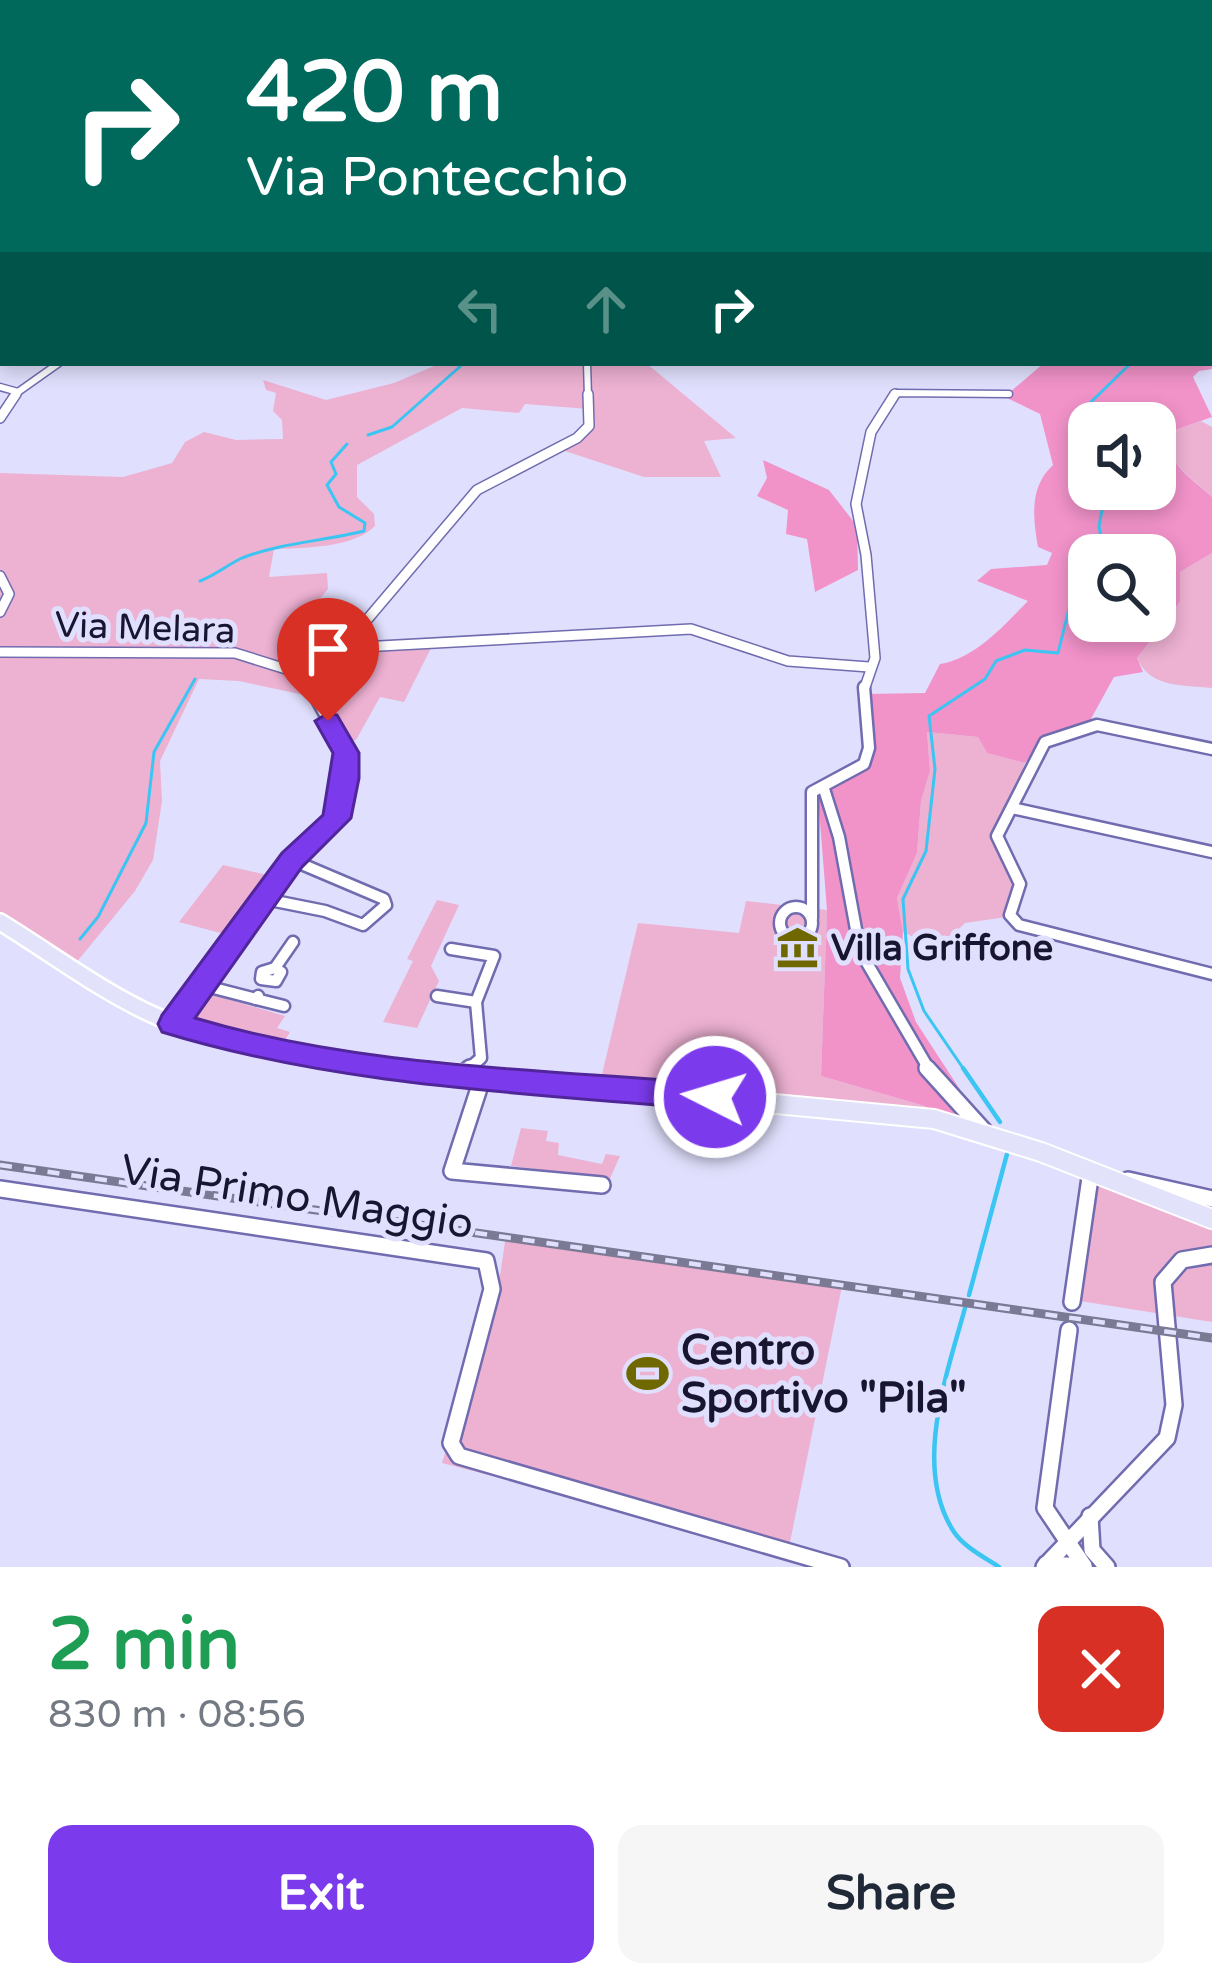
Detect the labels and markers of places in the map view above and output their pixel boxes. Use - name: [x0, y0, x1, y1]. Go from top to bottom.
- pin: [277, 598, 379, 721]
- museum icon: Villa Griffone: [774, 925, 820, 971]
- place label: Villa Griffone: [831, 927, 1053, 970]
- place label: Centro Sportivo "Pila": [681, 1325, 967, 1424]
- sports icon: Centro Sportivo "Pila": [624, 1351, 670, 1397]

